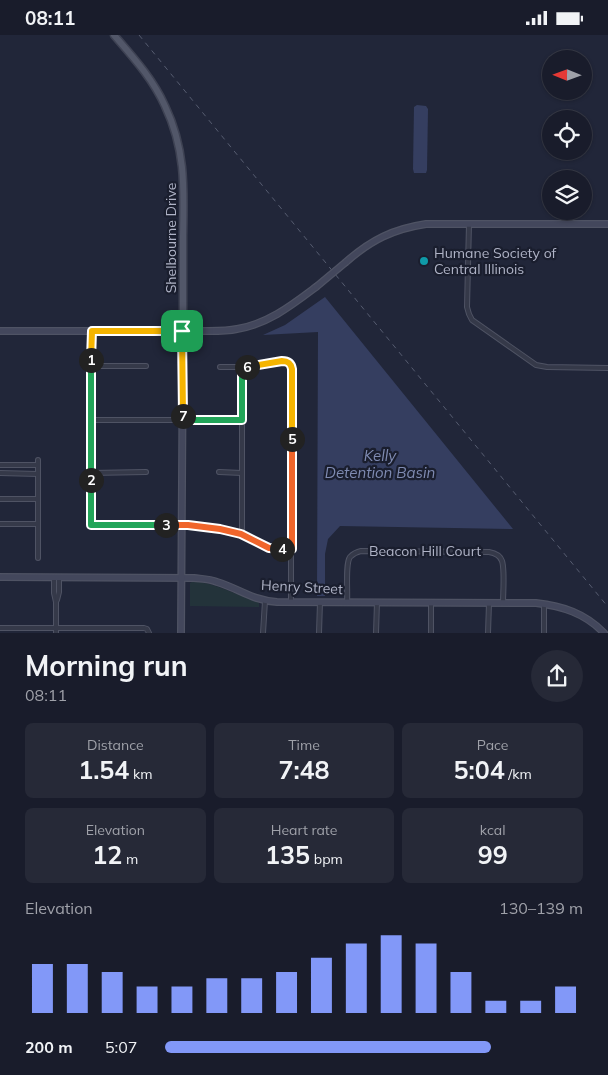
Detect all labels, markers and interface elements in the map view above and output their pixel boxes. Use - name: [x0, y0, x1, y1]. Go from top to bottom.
- text: 08:11: [25, 6, 75, 30]
- north arrow: [542, 50, 592, 100]
- map controls: [542, 50, 592, 220]
- button: locate: [542, 110, 592, 160]
- button: layers: [542, 170, 592, 220]
- street label: Shelbourne Drive: [162, 183, 180, 293]
- place label: Humane Society of Central Illinois: [434, 244, 557, 278]
- marker: Humane Society of Central Illinois: [418, 255, 430, 267]
- pin: [161, 310, 203, 352]
- icon: arrive: [168, 317, 196, 345]
- pin: 1: [78, 347, 104, 373]
- text: 1: [87, 351, 96, 369]
- pin: 6: [234, 355, 260, 379]
- text: 6: [243, 358, 252, 376]
- pin: 7: [170, 403, 196, 429]
- text: 7: [179, 407, 188, 425]
- pin: 5: [280, 427, 304, 451]
- text: 5: [288, 430, 297, 448]
- water label: Kelly Detention Basin: [325, 446, 435, 482]
- pin: 2: [78, 467, 104, 493]
- text: 2: [87, 471, 96, 489]
- pin: 3: [154, 513, 178, 537]
- text: 3: [162, 516, 171, 534]
- pin: 4: [270, 537, 294, 561]
- text: 4: [278, 540, 287, 558]
- street label: Beacon Hill Court: [369, 542, 481, 560]
- street label: Henry Street: [261, 576, 343, 598]
- text: Morning run: [25, 648, 188, 683]
- button: share: [531, 650, 583, 702]
- text: 08:11: [25, 685, 67, 705]
- text: Distance: [87, 736, 144, 754]
- text: Time: [288, 736, 320, 754]
- text: Pace: [477, 736, 508, 754]
- text: 1.54: [78, 754, 129, 785]
- text: 7:48: [278, 754, 330, 785]
- text: 5:04: [454, 754, 505, 785]
- text: km: [129, 765, 153, 783]
- text: /km: [505, 765, 532, 783]
- text: Elevation: [86, 821, 145, 839]
- text: Heart rate: [271, 821, 337, 839]
- text: kcal: [480, 821, 505, 839]
- text: 12: [92, 839, 122, 870]
- text: 135: [265, 839, 310, 870]
- text: 99: [478, 839, 508, 870]
- text: m: [122, 850, 138, 868]
- text: bpm: [310, 850, 343, 868]
- text: Elevation: [25, 898, 93, 918]
- text: 130–139 m: [499, 898, 583, 918]
- text: 200 m: [25, 1037, 73, 1057]
- text: 5:07: [105, 1037, 137, 1057]

